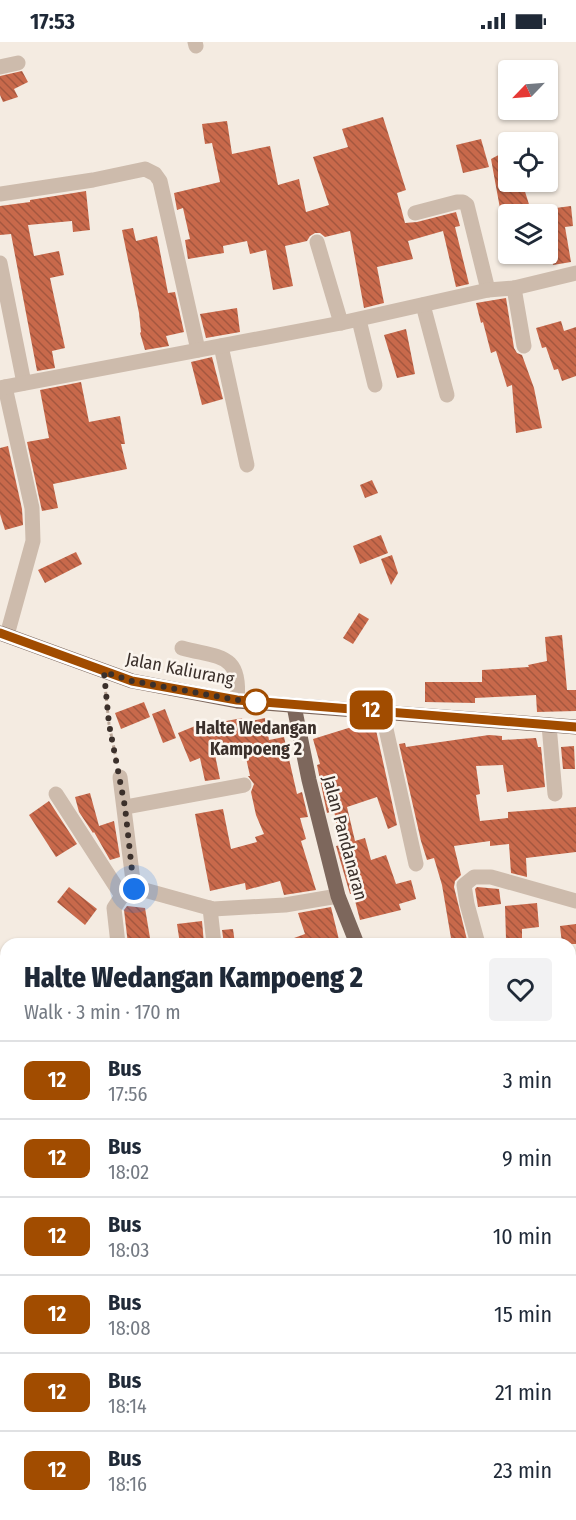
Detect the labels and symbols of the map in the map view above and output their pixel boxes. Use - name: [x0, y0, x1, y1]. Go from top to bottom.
- north arrow: [498, 60, 558, 120]
- street label: Jalan Kaliurang: [124, 648, 237, 690]
- marker: Halte Wedangan Kampoeng 2: [243, 689, 269, 715]
- line badge: 12: [344, 690, 398, 730]
- place label: Halte Wedangan Kampoeng 2: [195, 717, 317, 760]
- street label: Jalan Pandanaran: [318, 773, 372, 903]
- your location: [119, 874, 149, 904]

